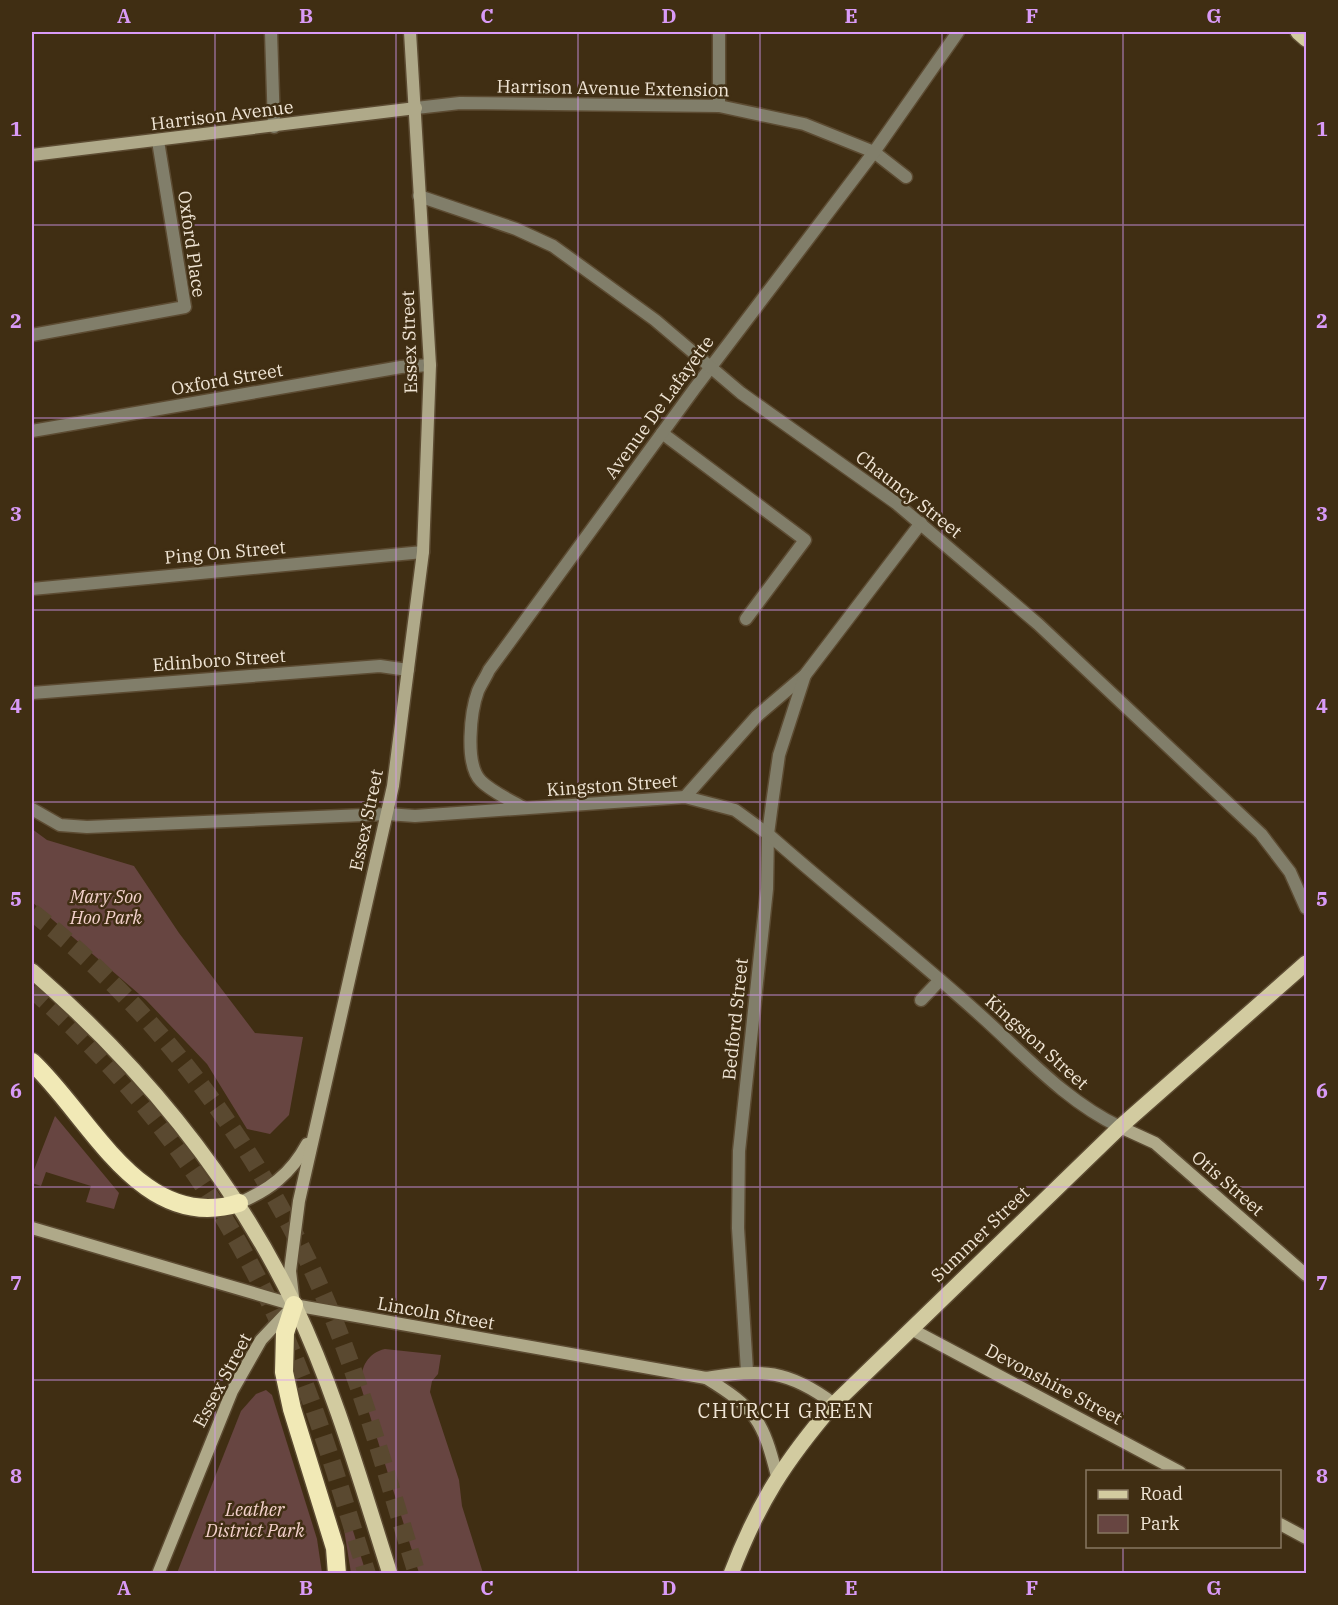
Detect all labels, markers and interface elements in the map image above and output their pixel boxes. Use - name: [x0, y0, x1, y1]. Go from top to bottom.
- text: A: [117, 2, 131, 29]
- text: B: [299, 2, 313, 29]
- text: C: [480, 2, 494, 29]
- text: D: [661, 2, 677, 29]
- text: E: [844, 2, 858, 29]
- text: F: [1026, 2, 1038, 29]
- text: G: [1206, 2, 1222, 29]
- street label: Harrison Avenue Extension: [496, 74, 730, 102]
- street label: Harrison Avenue: [149, 95, 295, 135]
- text: 1: [10, 115, 22, 142]
- text: 1: [1316, 115, 1328, 142]
- street label: Oxford Place: [173, 189, 211, 299]
- street label: Essex Street: [396, 290, 422, 394]
- text: 2: [10, 307, 22, 334]
- text: 2: [1316, 307, 1328, 334]
- street label: Avenue De Lafayette: [599, 331, 719, 483]
- street label: Oxford Street: [169, 358, 285, 400]
- street label: Chauncy Street: [851, 445, 967, 543]
- text: 3: [10, 500, 22, 527]
- text: 3: [1316, 500, 1328, 527]
- street label: Ping On Street: [163, 535, 287, 569]
- street label: Edinboro Street: [152, 644, 286, 676]
- text: 4: [10, 692, 22, 719]
- text: 4: [1316, 692, 1328, 719]
- street label: Essex Street: [344, 767, 388, 873]
- street label: Kingston Street: [546, 769, 678, 801]
- text: 5: [10, 885, 22, 912]
- park label: Mary Soo Hoo Park: [69, 885, 143, 929]
- text: 5: [1316, 885, 1328, 912]
- street label: Bedford Street: [717, 957, 753, 1081]
- street label: Kingston Street: [981, 990, 1093, 1094]
- text: 6: [10, 1077, 22, 1104]
- text: 6: [1316, 1077, 1328, 1104]
- street label: Otis Street: [1187, 1145, 1269, 1221]
- street label: Summer Street: [926, 1181, 1034, 1287]
- text: 7: [10, 1269, 22, 1296]
- text: 7: [1316, 1269, 1328, 1296]
- street label: Lincoln Street: [376, 1291, 496, 1335]
- street label: Essex Street: [188, 1329, 256, 1431]
- street label: Devonshire Street: [982, 1338, 1126, 1430]
- district label: CHURCH GREEN: [697, 1397, 875, 1424]
- text: 8: [10, 1462, 22, 1489]
- text: 8: [1316, 1462, 1328, 1489]
- legend: [1086, 1470, 1281, 1548]
- text: Road: [1140, 1482, 1183, 1505]
- park label: Leather District Park: [205, 1498, 305, 1542]
- text: Park: [1140, 1512, 1180, 1535]
- text: A: [117, 1574, 131, 1601]
- text: B: [299, 1574, 313, 1601]
- text: C: [480, 1574, 494, 1601]
- text: D: [661, 1574, 677, 1601]
- text: E: [844, 1574, 858, 1601]
- text: F: [1026, 1574, 1038, 1601]
- text: G: [1206, 1574, 1222, 1601]

